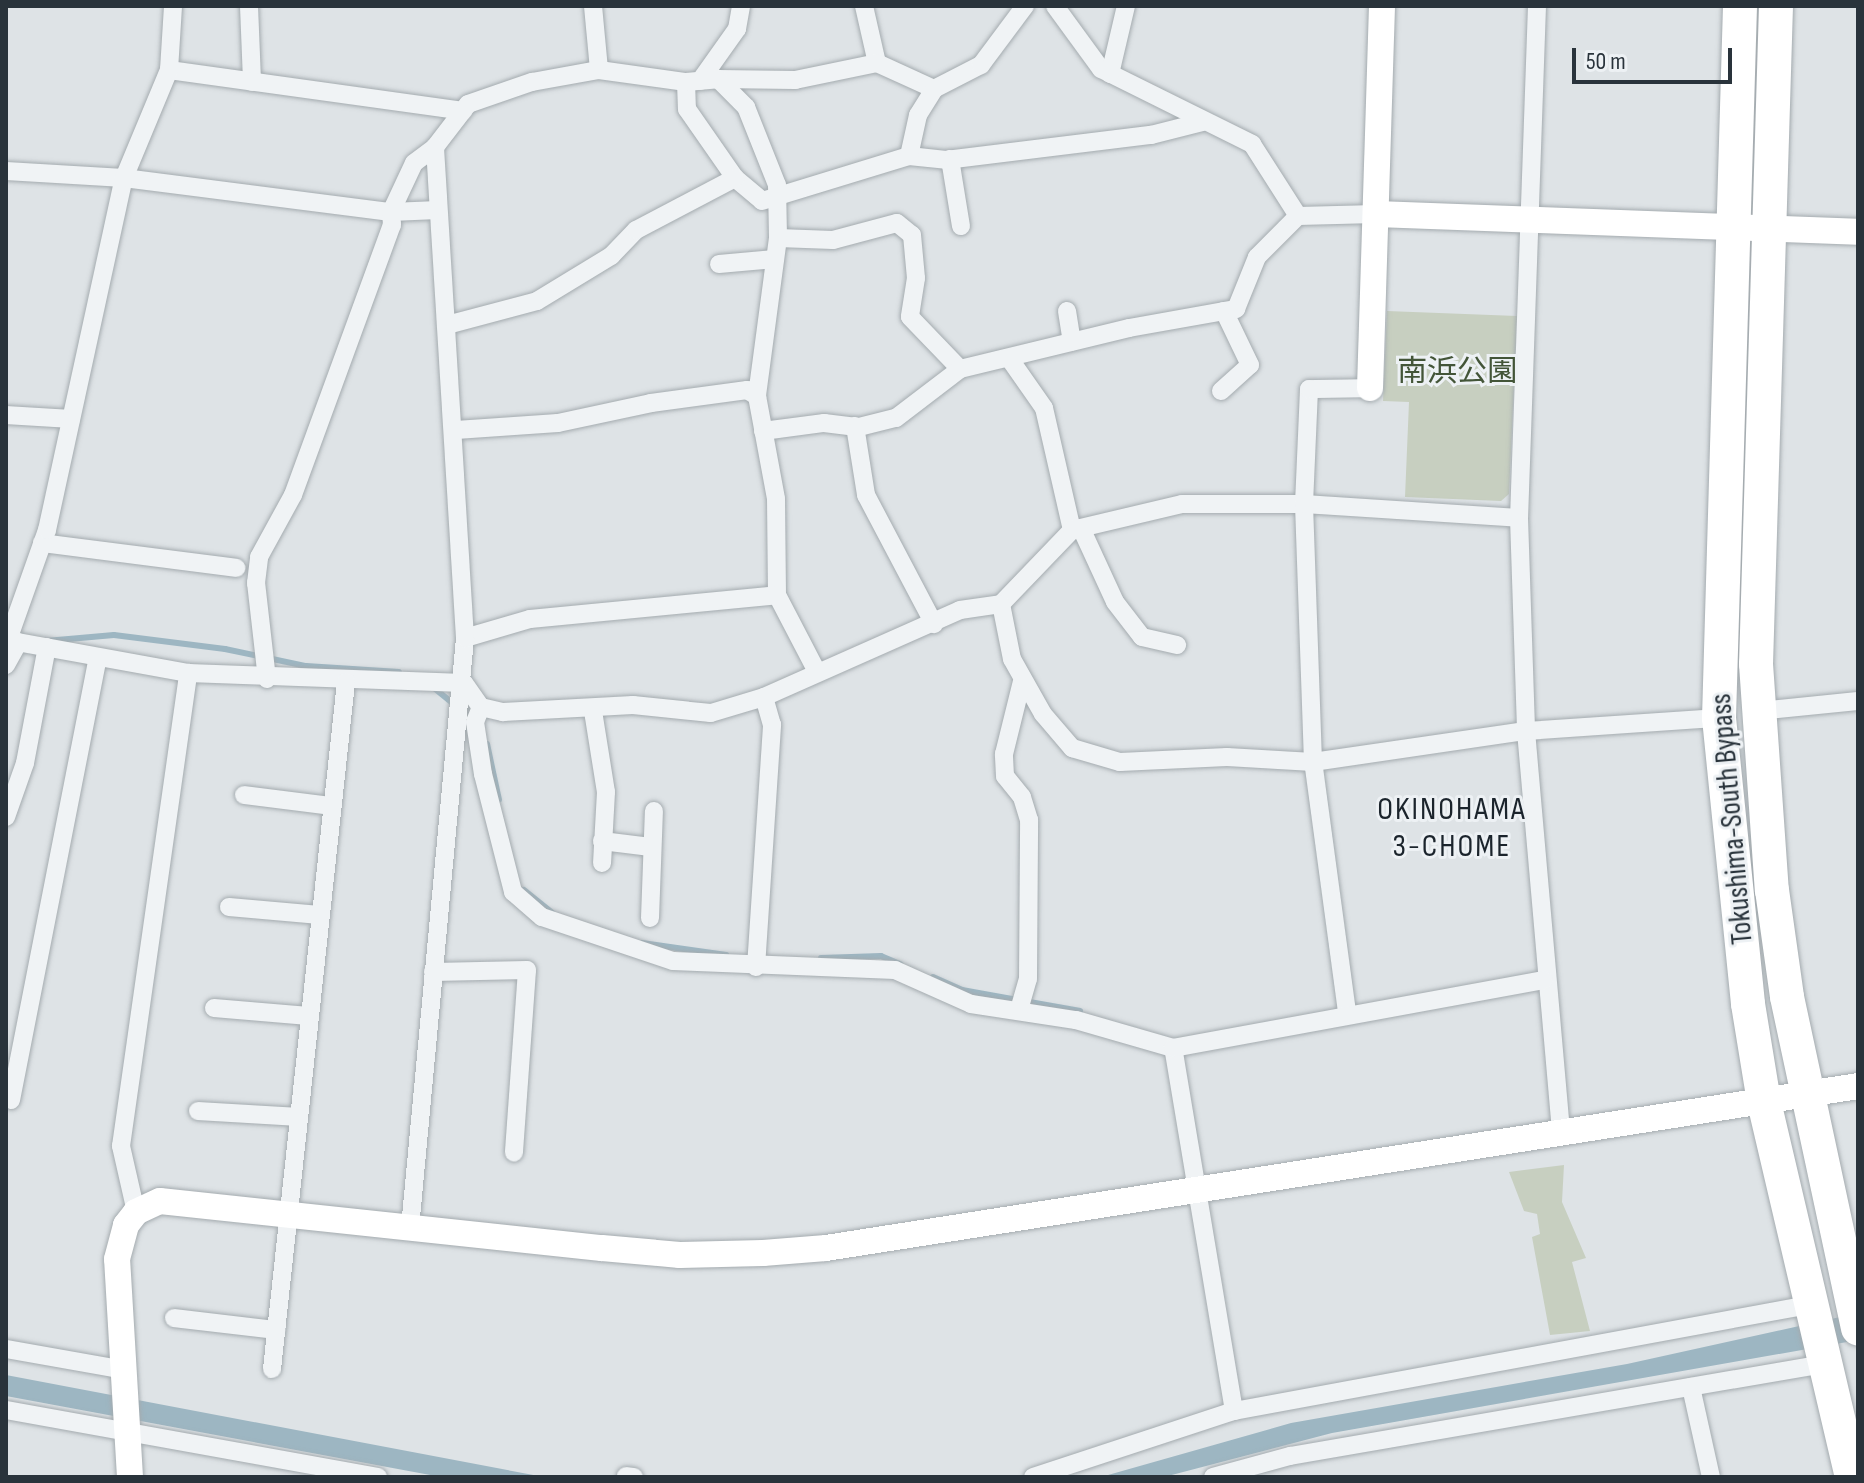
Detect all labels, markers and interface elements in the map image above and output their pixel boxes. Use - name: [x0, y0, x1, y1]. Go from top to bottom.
- scale bar: [1576, 32, 1736, 82]
- text: 50 m: [1586, 47, 1626, 76]
- park label: 南浜公園: [1397, 354, 1517, 390]
- street label: Tokushima-South Bypass: [1703, 692, 1761, 946]
- district label: OKINOHAMA 3-CHOME: [1377, 792, 1527, 867]

